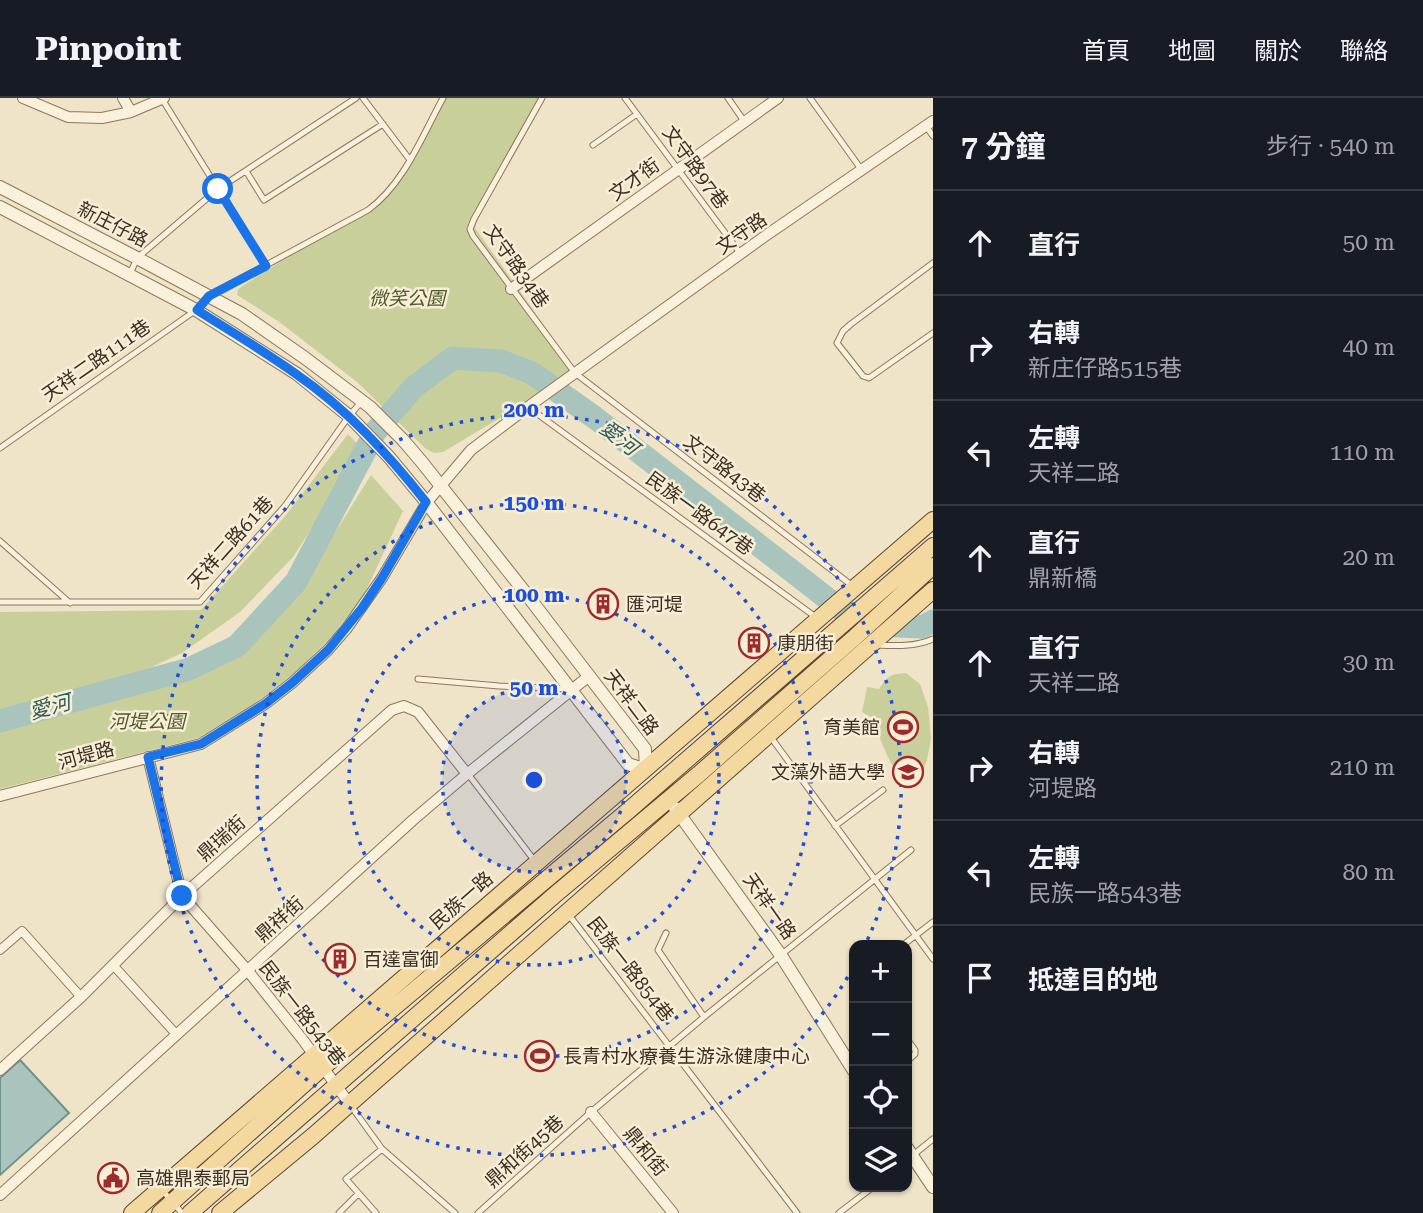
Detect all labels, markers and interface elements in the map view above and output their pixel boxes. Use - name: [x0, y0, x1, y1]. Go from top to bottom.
- text: Pinpoint: [35, 29, 181, 68]
- text: 首頁: [1082, 37, 1130, 65]
- text: 地圖: [1168, 37, 1216, 65]
- text: 關於: [1254, 37, 1302, 65]
- text: 聯絡: [1340, 37, 1388, 65]
- street label: 文守路97巷: [658, 121, 733, 213]
- text: 7 分鐘: [961, 129, 1045, 164]
- text: 步行 · 540 m: [1266, 133, 1395, 160]
- street label: 文才街: [604, 153, 664, 205]
- route start: [202, 173, 233, 204]
- street label: 新庄仔路: [74, 197, 152, 252]
- street label: 文守路: [711, 208, 771, 259]
- street label: 文守路34巷: [479, 220, 554, 313]
- icon: ahead: [961, 224, 999, 262]
- text: 50 m: [1342, 229, 1395, 256]
- text: 直行: [1028, 230, 1080, 260]
- park label: 微笑公園: [369, 287, 448, 310]
- street label: 天祥二路111巷: [38, 315, 155, 406]
- text: 右轉: [1028, 318, 1080, 348]
- icon: right: [961, 329, 999, 367]
- text: 40 m: [1342, 334, 1395, 361]
- text: 新庄仔路515巷: [1028, 355, 1182, 382]
- text: 200 m: [504, 398, 564, 422]
- water label: 愛河: [595, 416, 646, 463]
- text: 左轉: [1028, 423, 1080, 453]
- street label: 文守路43巷: [679, 429, 770, 507]
- icon: left: [961, 434, 999, 472]
- text: 110 m: [1330, 439, 1395, 466]
- text: 天祥二路: [1028, 460, 1120, 487]
- street label: 民族一路647巷: [642, 467, 758, 560]
- street label: 天祥二路61巷: [183, 491, 278, 593]
- text: 150 m: [504, 491, 564, 515]
- text: 直行: [1028, 528, 1080, 558]
- icon: ahead: [961, 539, 999, 577]
- text: 20 m: [1342, 544, 1395, 571]
- text: 鼎新橋: [1028, 565, 1097, 592]
- text: 100 m: [504, 583, 564, 607]
- building icon: 匯河堤: [586, 587, 620, 621]
- place label: 匯河堤: [626, 593, 683, 616]
- building icon: 康朋街: [737, 626, 771, 660]
- place label: 康朋街: [777, 632, 834, 655]
- text: 直行: [1028, 633, 1080, 663]
- icon: ahead: [961, 644, 999, 682]
- text: 30 m: [1342, 649, 1395, 676]
- street label: 天祥二路: [600, 665, 664, 740]
- text: 天祥二路: [1028, 670, 1120, 697]
- text: 50 m: [509, 676, 559, 700]
- water label: 愛河: [27, 689, 77, 724]
- park label: 河堤公園: [109, 710, 188, 733]
- sports icon: 育美館: [886, 710, 920, 744]
- place label: 育美館: [823, 716, 880, 739]
- street label: 河堤路: [56, 737, 117, 774]
- text: 右轉: [1028, 738, 1080, 768]
- icon: right: [961, 749, 999, 787]
- text: 210 m: [1330, 754, 1395, 781]
- school or university icon: 文藻外語大學: [891, 755, 925, 789]
- place label: 文藻外語大學: [771, 761, 885, 784]
- centre of rings: [522, 768, 546, 792]
- text: 河堤路: [1028, 775, 1097, 802]
- street label: 鼎瑞街: [192, 811, 250, 866]
- text: 左轉: [1028, 843, 1080, 873]
- icon: left: [961, 854, 999, 892]
- text: 80 m: [1342, 859, 1395, 886]
- street label: 民族一路: [425, 867, 498, 934]
- street label: 天祥一路: [738, 869, 801, 944]
- route end: [166, 880, 197, 911]
- text: 民族一路543巷: [1028, 880, 1182, 907]
- street label: 鼎祥街: [250, 892, 308, 947]
- street label: 民族一路854巷: [582, 912, 679, 1026]
- map controls: [849, 940, 912, 1192]
- button: +: [849, 940, 912, 1003]
- building icon: 百達富御: [323, 942, 357, 976]
- place label: 百達富御: [363, 948, 439, 971]
- street label: 民族一路543巷: [254, 956, 351, 1070]
- icon: arrive: [961, 959, 999, 997]
- text: 抵達目的地: [1028, 965, 1158, 995]
- button: −: [849, 1003, 912, 1066]
- sports icon: 長青村水療養生游泳健康中心: [523, 1039, 557, 1073]
- place label: 長青村水療養生游泳健康中心: [563, 1045, 810, 1068]
- button: locate: [849, 1066, 912, 1129]
- street label: 鼎和街45巷: [480, 1110, 568, 1192]
- street label: 鼎和街: [619, 1122, 672, 1181]
- button: layers: [849, 1129, 912, 1192]
- public building icon: 高雄鼎泰郵局: [96, 1161, 130, 1195]
- place label: 高雄鼎泰郵局: [136, 1167, 250, 1190]

